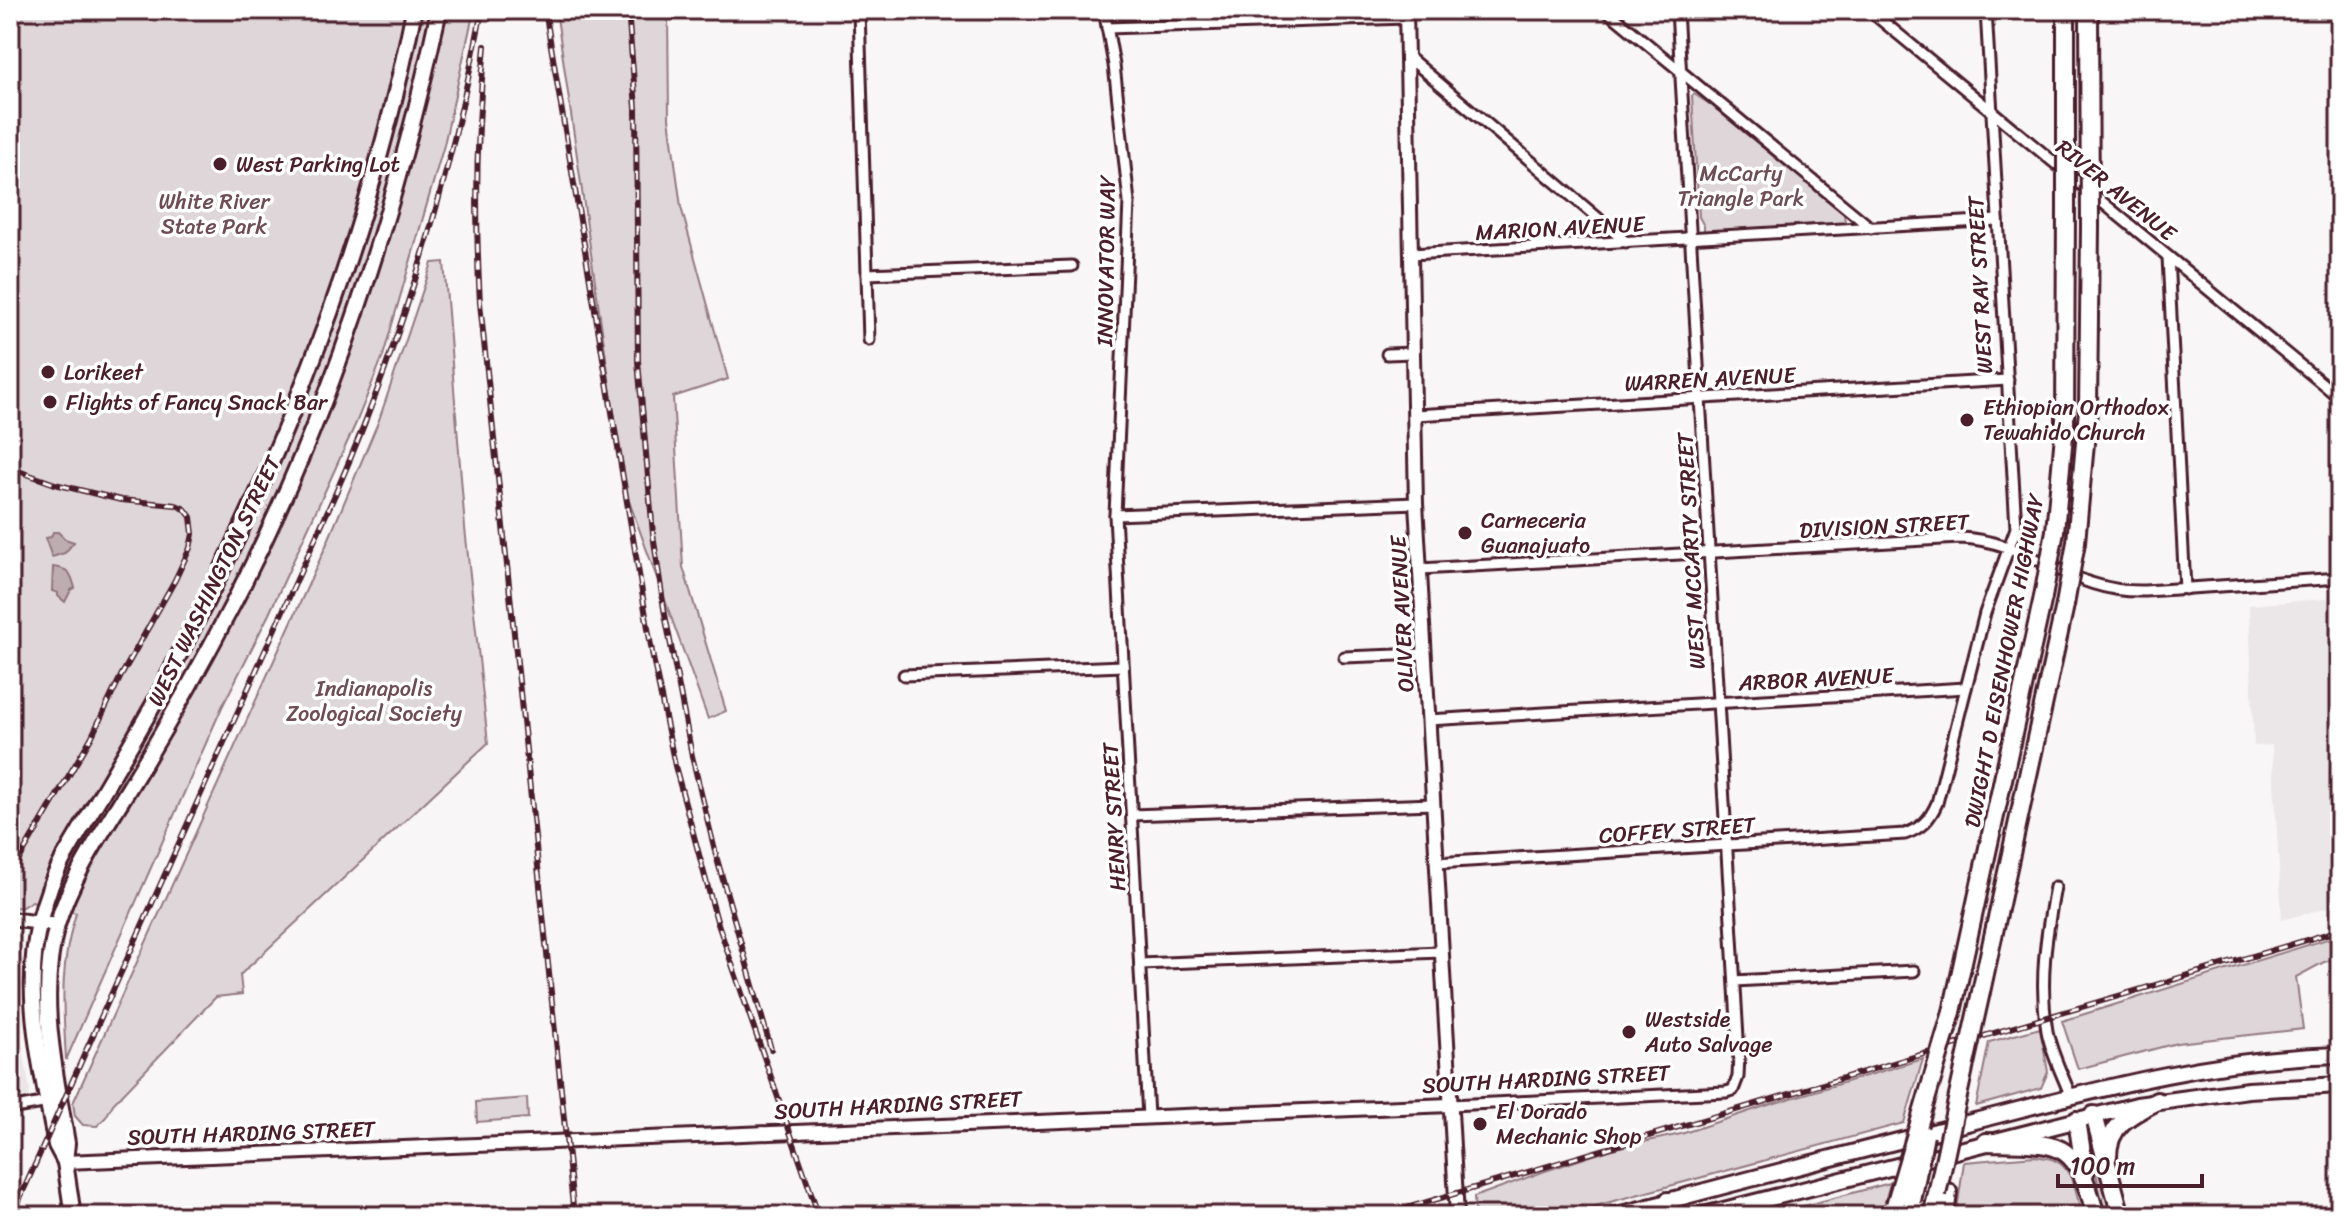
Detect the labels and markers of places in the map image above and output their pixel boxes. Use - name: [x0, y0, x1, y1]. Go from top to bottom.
- place label: West Parking Lot: [236, 145, 400, 184]
- marker: West Parking Lot: [211, 155, 229, 173]
- place label: Lorikeet: [64, 353, 144, 392]
- marker: Lorikeet: [39, 363, 57, 381]
- place label: Flights of Fancy Snack Bar: [66, 383, 329, 422]
- place label: Ethiopian Orthodox Tewahido Church: [1983, 388, 2170, 452]
- marker: Flights of Fancy Snack Bar: [41, 393, 59, 411]
- marker: Ethiopian Orthodox Tewahido Church: [1958, 411, 1976, 429]
- place label: Carneceria Guanajuato: [1481, 501, 1590, 565]
- marker: Carneceria Guanajuato: [1456, 524, 1474, 542]
- place label: Westside Auto Salvage: [1644, 1000, 1773, 1064]
- marker: Westside Auto Salvage: [1620, 1023, 1638, 1041]
- place label: El Dorado Mechanic Shop: [1496, 1092, 1642, 1156]
- marker: El Dorado Mechanic Shop: [1471, 1115, 1489, 1133]

